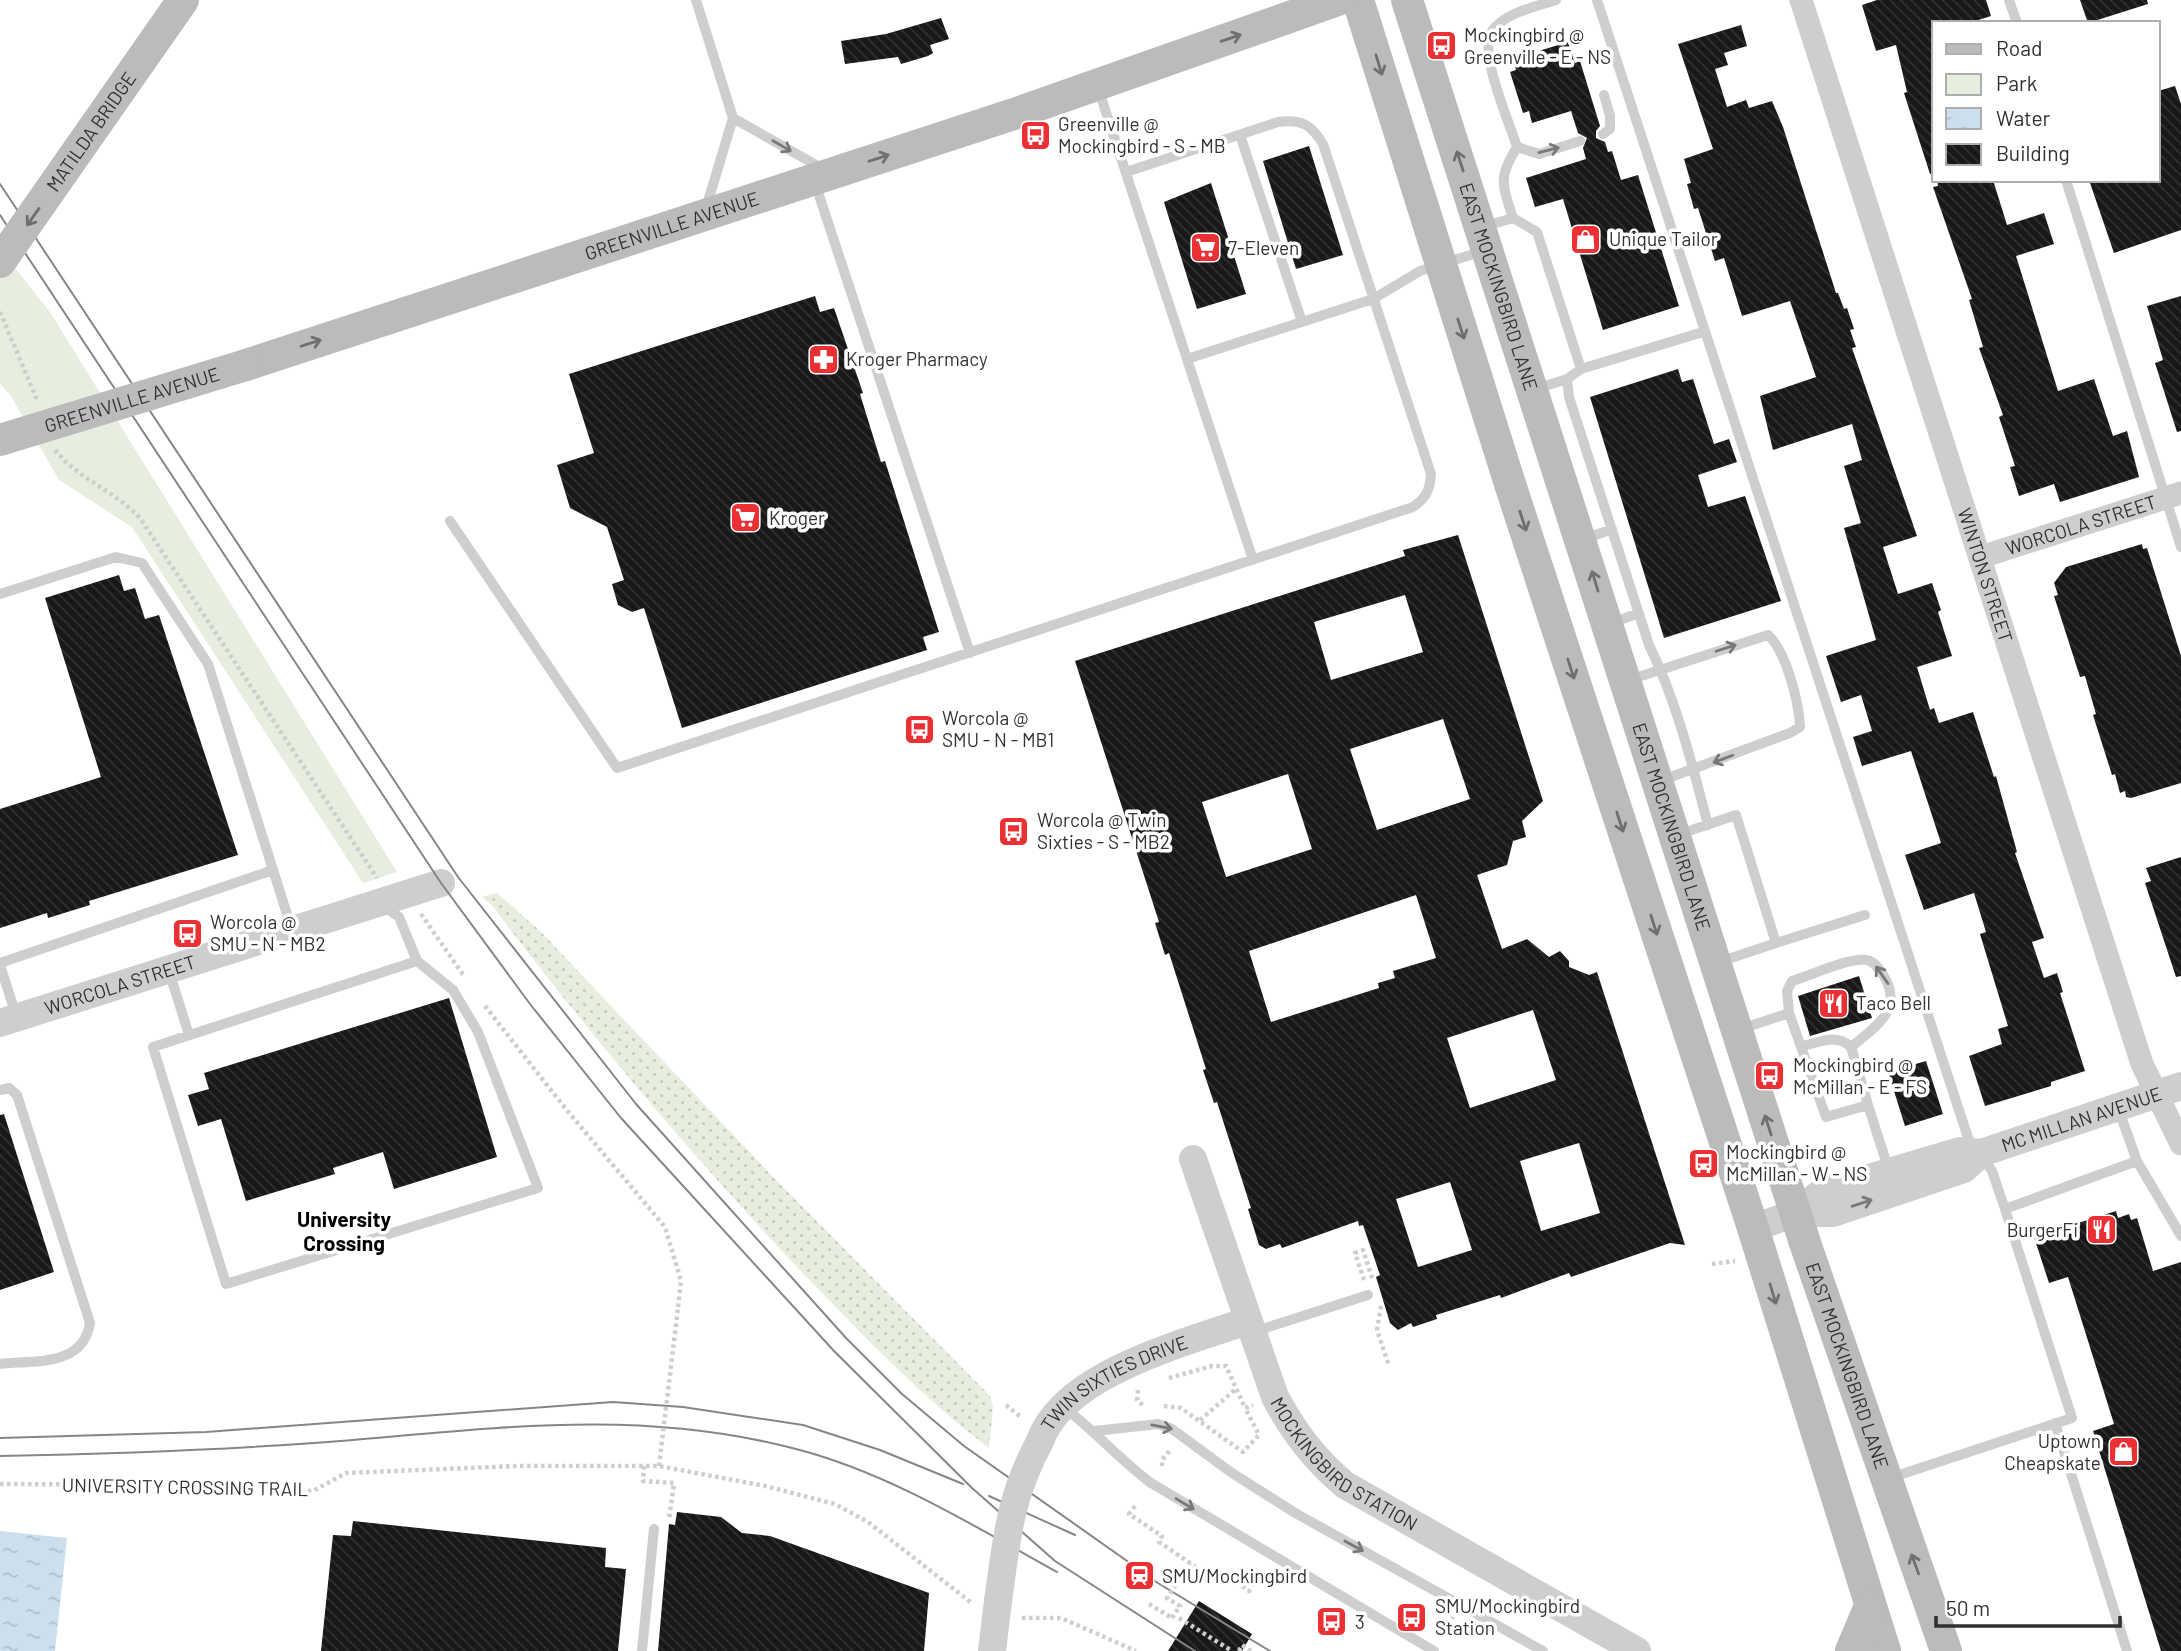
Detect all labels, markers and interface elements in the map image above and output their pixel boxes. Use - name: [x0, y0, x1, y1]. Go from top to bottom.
- legend: [1932, 21, 2160, 182]
- place label: Mockingbird @ Greenville - E - NS: [1464, 23, 1611, 68]
- bus stop icon: Mockingbird @ Greenville - E - NS: [1424, 29, 1458, 63]
- one-way arrow: [1220, 31, 1242, 43]
- text: Road: [1996, 35, 2042, 60]
- one-way arrow: [1373, 54, 1386, 76]
- street label: MATILDA BRIDGE: [41, 67, 140, 196]
- text: Park: [1996, 70, 2037, 95]
- text: Water: [1996, 105, 2051, 130]
- place label: Greenville @ Mockingbird - S - MB: [1058, 112, 1226, 157]
- bus stop icon: Greenville @ Mockingbird - S - MB: [1018, 118, 1052, 152]
- one-way arrow: [771, 139, 791, 153]
- text: Building: [1996, 140, 2070, 165]
- one-way arrow: [1537, 143, 1559, 156]
- one-way arrow: [1452, 150, 1465, 172]
- one-way arrow: [868, 151, 890, 164]
- street label: EAST MOCKINGBIRD LANE: [1455, 180, 1543, 393]
- street label: GREENVILLE AVENUE: [582, 186, 762, 265]
- one-way arrow: [26, 207, 40, 226]
- shop icon: Unique Tailor: [1569, 222, 1603, 256]
- place label: Unique Tailor: [1609, 227, 1718, 250]
- supermarket icon: 7-Eleven: [1188, 231, 1222, 265]
- place label: 7-Eleven: [1228, 236, 1299, 259]
- one-way arrow: [1455, 318, 1468, 340]
- one-way arrow: [300, 336, 322, 348]
- pharmacy icon: Kroger Pharmacy: [806, 342, 840, 376]
- place label: Kroger Pharmacy: [846, 347, 988, 370]
- street label: GREENVILLE AVENUE: [41, 362, 222, 437]
- street label: WORCOLA STREET: [2003, 490, 2159, 559]
- supermarket icon: Kroger: [729, 501, 763, 535]
- street label: WINTON STREET: [1954, 505, 2018, 645]
- place label: Kroger: [769, 506, 825, 529]
- one-way arrow: [1517, 509, 1530, 531]
- one-way arrow: [1587, 570, 1600, 592]
- one-way arrow: [1715, 641, 1737, 654]
- one-way arrow: [1566, 658, 1578, 680]
- place label: Worcola @ SMU - N - MB1: [942, 706, 1054, 751]
- bus stop icon: Worcola @ SMU - N - MB1: [902, 712, 936, 746]
- street label: EAST MOCKINGBIRD LANE: [1628, 720, 1716, 933]
- one-way arrow: [1713, 753, 1735, 766]
- place label: Worcola @ Twin Sixties - S - MB2: [1037, 808, 1170, 853]
- one-way arrow: [1615, 811, 1628, 833]
- bus stop icon: Worcola @ Twin Sixties - S - MB2: [997, 814, 1031, 848]
- place label: Worcola @ SMU - N - MB2: [210, 910, 326, 955]
- one-way arrow: [1649, 914, 1661, 936]
- bus stop icon: Worcola @ SMU - N - MB2: [170, 916, 204, 950]
- street label: WORCOLA STREET: [42, 950, 198, 1019]
- one-way arrow: [1875, 966, 1889, 985]
- restaurant icon: Taco Bell: [1816, 986, 1850, 1020]
- place label: Taco Bell: [1856, 991, 1931, 1014]
- place label: Mockingbird @ McMillan - E - FS: [1793, 1053, 1927, 1098]
- bus stop icon: Mockingbird @ McMillan - E - FS: [1753, 1059, 1787, 1093]
- street label: MC MILLAN AVENUE: [1998, 1081, 2165, 1156]
- one-way arrow: [1760, 1114, 1773, 1136]
- place label: Mockingbird @ McMillan - W - NS: [1726, 1140, 1867, 1185]
- bus stop icon: Mockingbird @ McMillan - W - NS: [1686, 1146, 1720, 1180]
- one-way arrow: [1851, 1196, 1873, 1208]
- district label: University Crossing: [297, 1206, 391, 1255]
- restaurant icon: BurgerFi: [2084, 1213, 2118, 1247]
- place label: BurgerFi: [2007, 1218, 2078, 1241]
- street label: EAST MOCKINGBIRD LANE: [1802, 1259, 1894, 1472]
- one-way arrow: [1768, 1282, 1781, 1304]
- street label: TWIN SIXTIES DRIVE: [1035, 1330, 1190, 1435]
- street label: MOCKINGBIRD STATION: [1266, 1393, 1422, 1535]
- one-way arrow: [1150, 1421, 1173, 1434]
- place label: Uptown Cheapskate: [2004, 1429, 2101, 1474]
- shop icon: Uptown Cheapskate: [2107, 1435, 2141, 1469]
- street label: UNIVERSITY CROSSING TRAIL: [62, 1473, 309, 1500]
- one-way arrow: [1175, 1497, 1195, 1511]
- one-way arrow: [1344, 1539, 1364, 1553]
- one-way arrow: [1907, 1553, 1920, 1575]
- station icon: SMU/Mockingbird: [1122, 1559, 1156, 1593]
- place label: SMU/Mockingbird: [1162, 1564, 1307, 1587]
- scale bar: [1936, 1584, 2120, 1628]
- place label: SMU/Mockingbird Station: [1435, 1594, 1580, 1639]
- text: 50 m: [1946, 1595, 1990, 1620]
- bus stop icon: SMU/Mockingbird Station: [1395, 1600, 1429, 1634]
- bus stop icon: 3: [1315, 1605, 1349, 1639]
- place label: 3: [1355, 1610, 1365, 1633]

